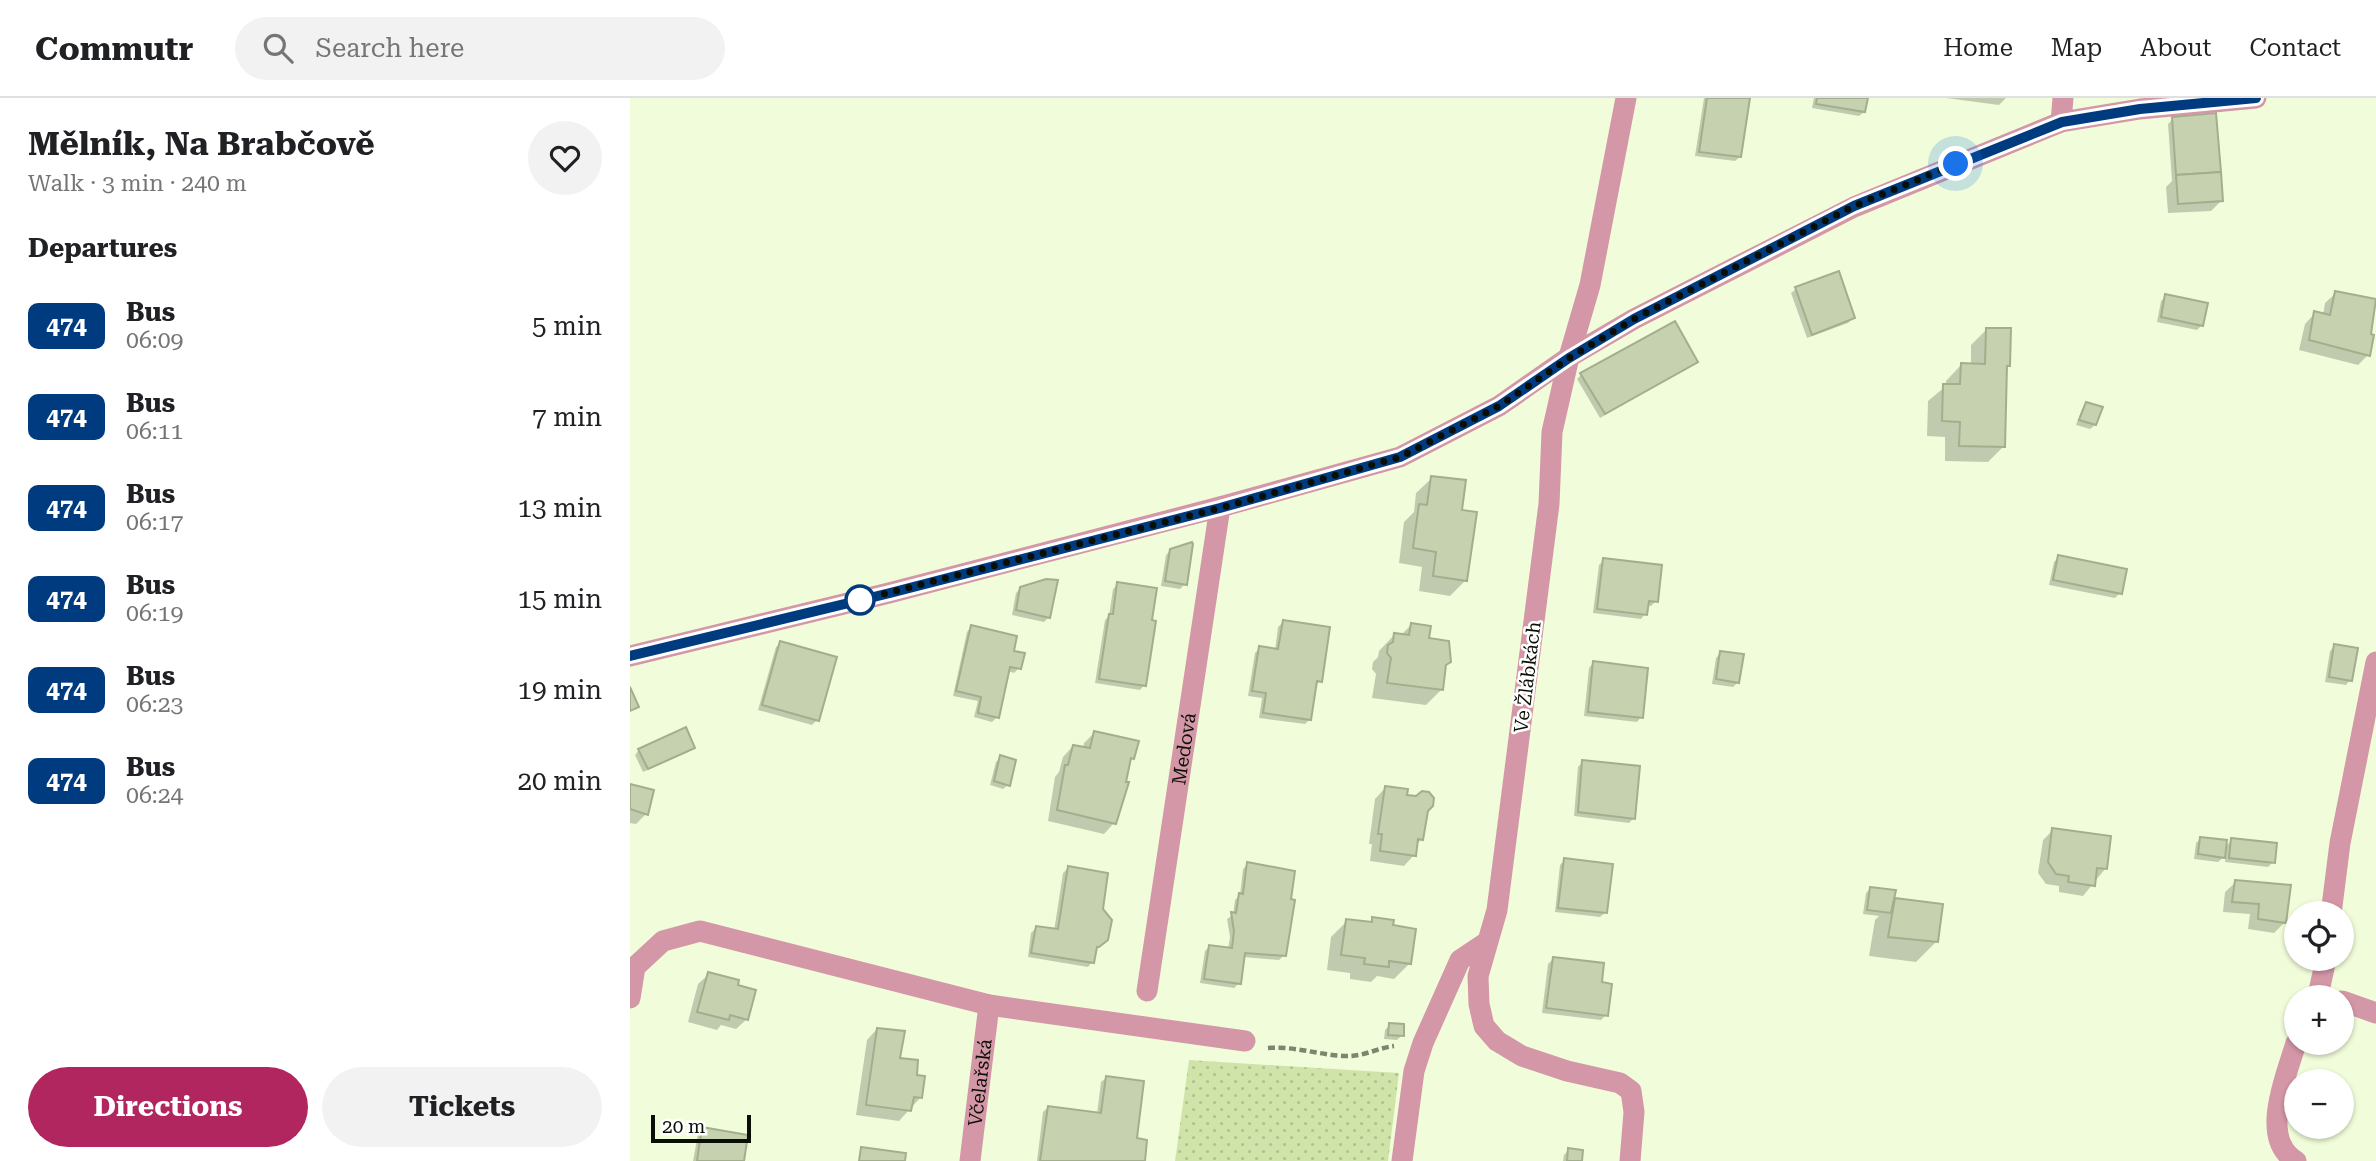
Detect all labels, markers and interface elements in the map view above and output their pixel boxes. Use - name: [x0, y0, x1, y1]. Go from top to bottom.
- search box: [235, 17, 725, 80]
- text: Commutr: [35, 29, 193, 68]
- icon: search: [259, 29, 297, 67]
- text: Search here: [315, 33, 464, 63]
- text: Home: [1943, 34, 2013, 62]
- text: Map: [2051, 34, 2102, 62]
- text: About: [2140, 34, 2211, 62]
- text: Contact: [2249, 34, 2341, 62]
- button: heart: [528, 121, 602, 195]
- text: Mělník, Na Brabčově: [28, 124, 375, 163]
- your location: [1938, 146, 1973, 181]
- text: Walk · 3 min · 240 m: [28, 170, 247, 197]
- text: Departures: [28, 233, 177, 263]
- text: Bus: [126, 297, 175, 327]
- text: 5 min: [532, 311, 602, 341]
- text: 474: [46, 312, 87, 340]
- text: 06:09: [126, 327, 183, 354]
- text: Bus: [126, 388, 175, 418]
- text: 7 min: [532, 402, 602, 432]
- text: 474: [46, 403, 87, 431]
- text: 06:11: [126, 418, 183, 445]
- text: Bus: [126, 479, 175, 509]
- text: 13 min: [518, 493, 602, 523]
- text: 474: [46, 494, 87, 522]
- text: 06:17: [126, 509, 183, 536]
- text: Bus: [126, 570, 175, 600]
- text: 15 min: [518, 584, 602, 614]
- text: 474: [46, 585, 87, 613]
- unlabelled marker: [845, 585, 875, 615]
- text: 06:19: [126, 600, 183, 627]
- street label: Ve Žlábkách: [1509, 620, 1546, 734]
- text: Bus: [126, 661, 175, 691]
- text: 19 min: [518, 675, 602, 705]
- text: 474: [46, 676, 87, 704]
- text: 06:23: [126, 691, 183, 718]
- street label: Medová: [1167, 710, 1201, 787]
- text: Bus: [126, 752, 175, 782]
- text: 20 min: [518, 766, 602, 796]
- text: 474: [46, 767, 87, 795]
- text: 06:24: [126, 782, 183, 809]
- map controls: [2284, 901, 2354, 1139]
- button: locate: [2284, 901, 2354, 971]
- button: +: [2284, 985, 2354, 1055]
- street label: Včelařská: [963, 1037, 997, 1128]
- button: Directions: [28, 1067, 308, 1147]
- button: Tickets: [322, 1067, 602, 1147]
- button: −: [2284, 1069, 2354, 1139]
- scale bar: [651, 1112, 751, 1144]
- text: 20 m: [662, 1115, 705, 1138]

